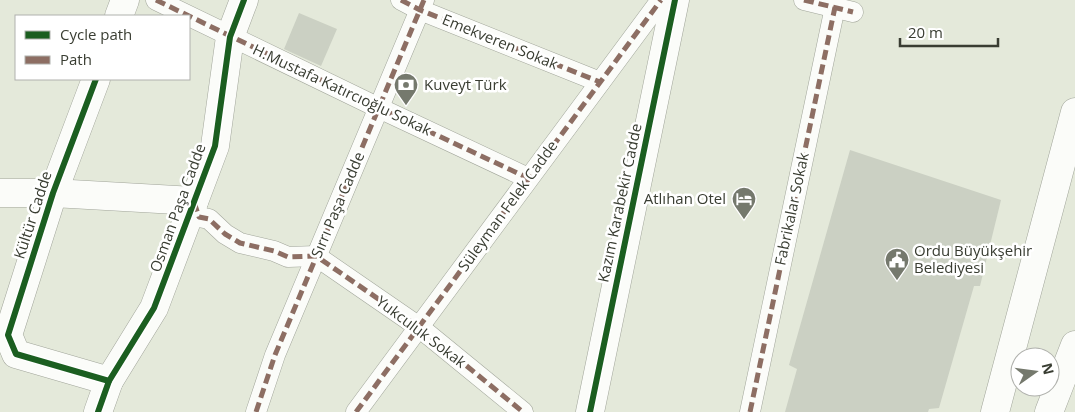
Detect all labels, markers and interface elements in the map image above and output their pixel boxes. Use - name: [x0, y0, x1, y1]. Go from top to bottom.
- street label: Emekveren Sokak: [439, 9, 561, 74]
- legend: [15, 15, 190, 80]
- scale bar: [900, 15, 998, 47]
- text: 20 m: [908, 22, 943, 42]
- text: Cycle path: [60, 24, 132, 44]
- street label: H.Mustafa Katırcıoğlu Sokak: [250, 39, 435, 139]
- text: Path: [60, 49, 92, 69]
- bank icon: Kuveyt Türk: [393, 72, 419, 106]
- place label: Kuveyt Türk: [424, 74, 507, 94]
- street label: Kazım Karabekir Cadde: [592, 121, 646, 284]
- street label: Süleyman Felek Cadde: [453, 136, 561, 275]
- street label: Osman Paşa Cadde: [145, 141, 210, 275]
- street label: Sırrı Paşa Cadde: [306, 149, 368, 261]
- street label: Fabrikalar Sokak: [769, 150, 813, 267]
- street label: Kültür Cadde: [8, 168, 56, 261]
- hotel icon: Atlıhan Otel: [731, 186, 757, 220]
- place label: Atlıhan Otel: [644, 188, 726, 208]
- place label: Ordu Büyükşehir Belediyesi: [914, 240, 1032, 277]
- public building icon: Ordu Büyükşehir Belediyesi: [884, 247, 910, 281]
- street label: Yukculuk Sokak: [372, 291, 471, 372]
- north arrow: [1010, 347, 1060, 397]
- text: N: [1038, 361, 1059, 377]

